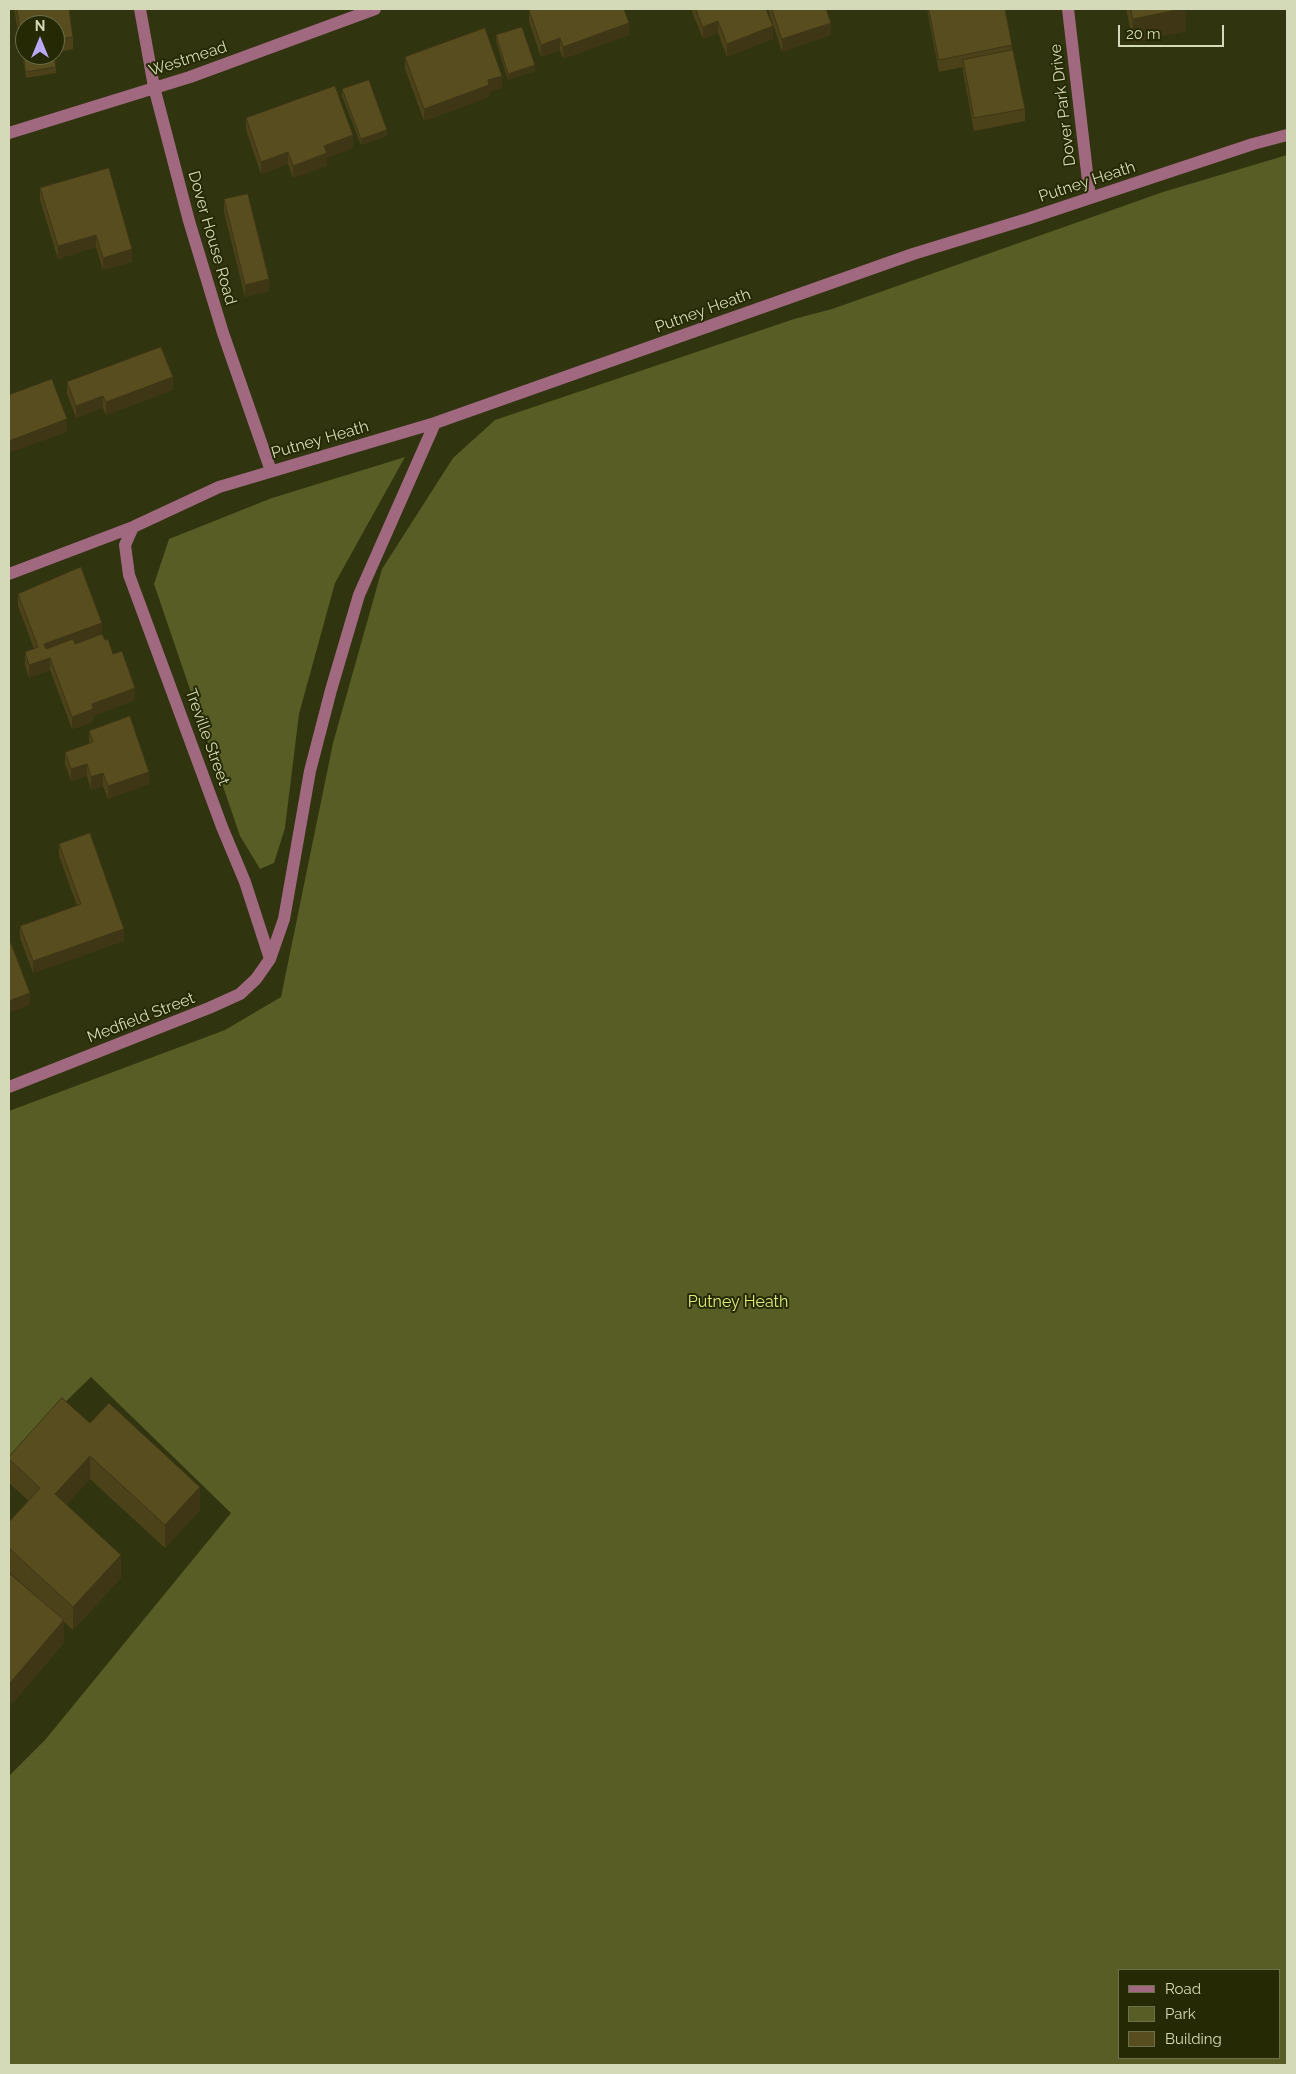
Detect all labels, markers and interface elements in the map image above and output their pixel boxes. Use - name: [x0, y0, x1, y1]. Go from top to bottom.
- north arrow: [15, 15, 65, 65]
- scale bar: [1121, 15, 1227, 47]
- text: N: [35, 18, 45, 34]
- text: 20 m: [1126, 25, 1161, 43]
- street label: Westmead: [147, 37, 229, 81]
- street label: Dover Park Drive: [1046, 43, 1080, 167]
- street label: Putney Heath: [1036, 157, 1138, 207]
- street label: Dover House Road: [184, 169, 240, 307]
- street label: Putney Heath: [653, 285, 753, 337]
- street label: Putney Heath: [269, 417, 371, 463]
- street label: Treville Street: [181, 686, 233, 788]
- street label: Medfield Street: [85, 989, 197, 1047]
- park label: Putney Heath: [688, 1292, 788, 1312]
- legend: [1118, 1969, 1281, 2059]
- text: Road: [1165, 1980, 1201, 1998]
- text: Park: [1165, 2005, 1196, 2023]
- text: Building: [1165, 2030, 1222, 2048]

